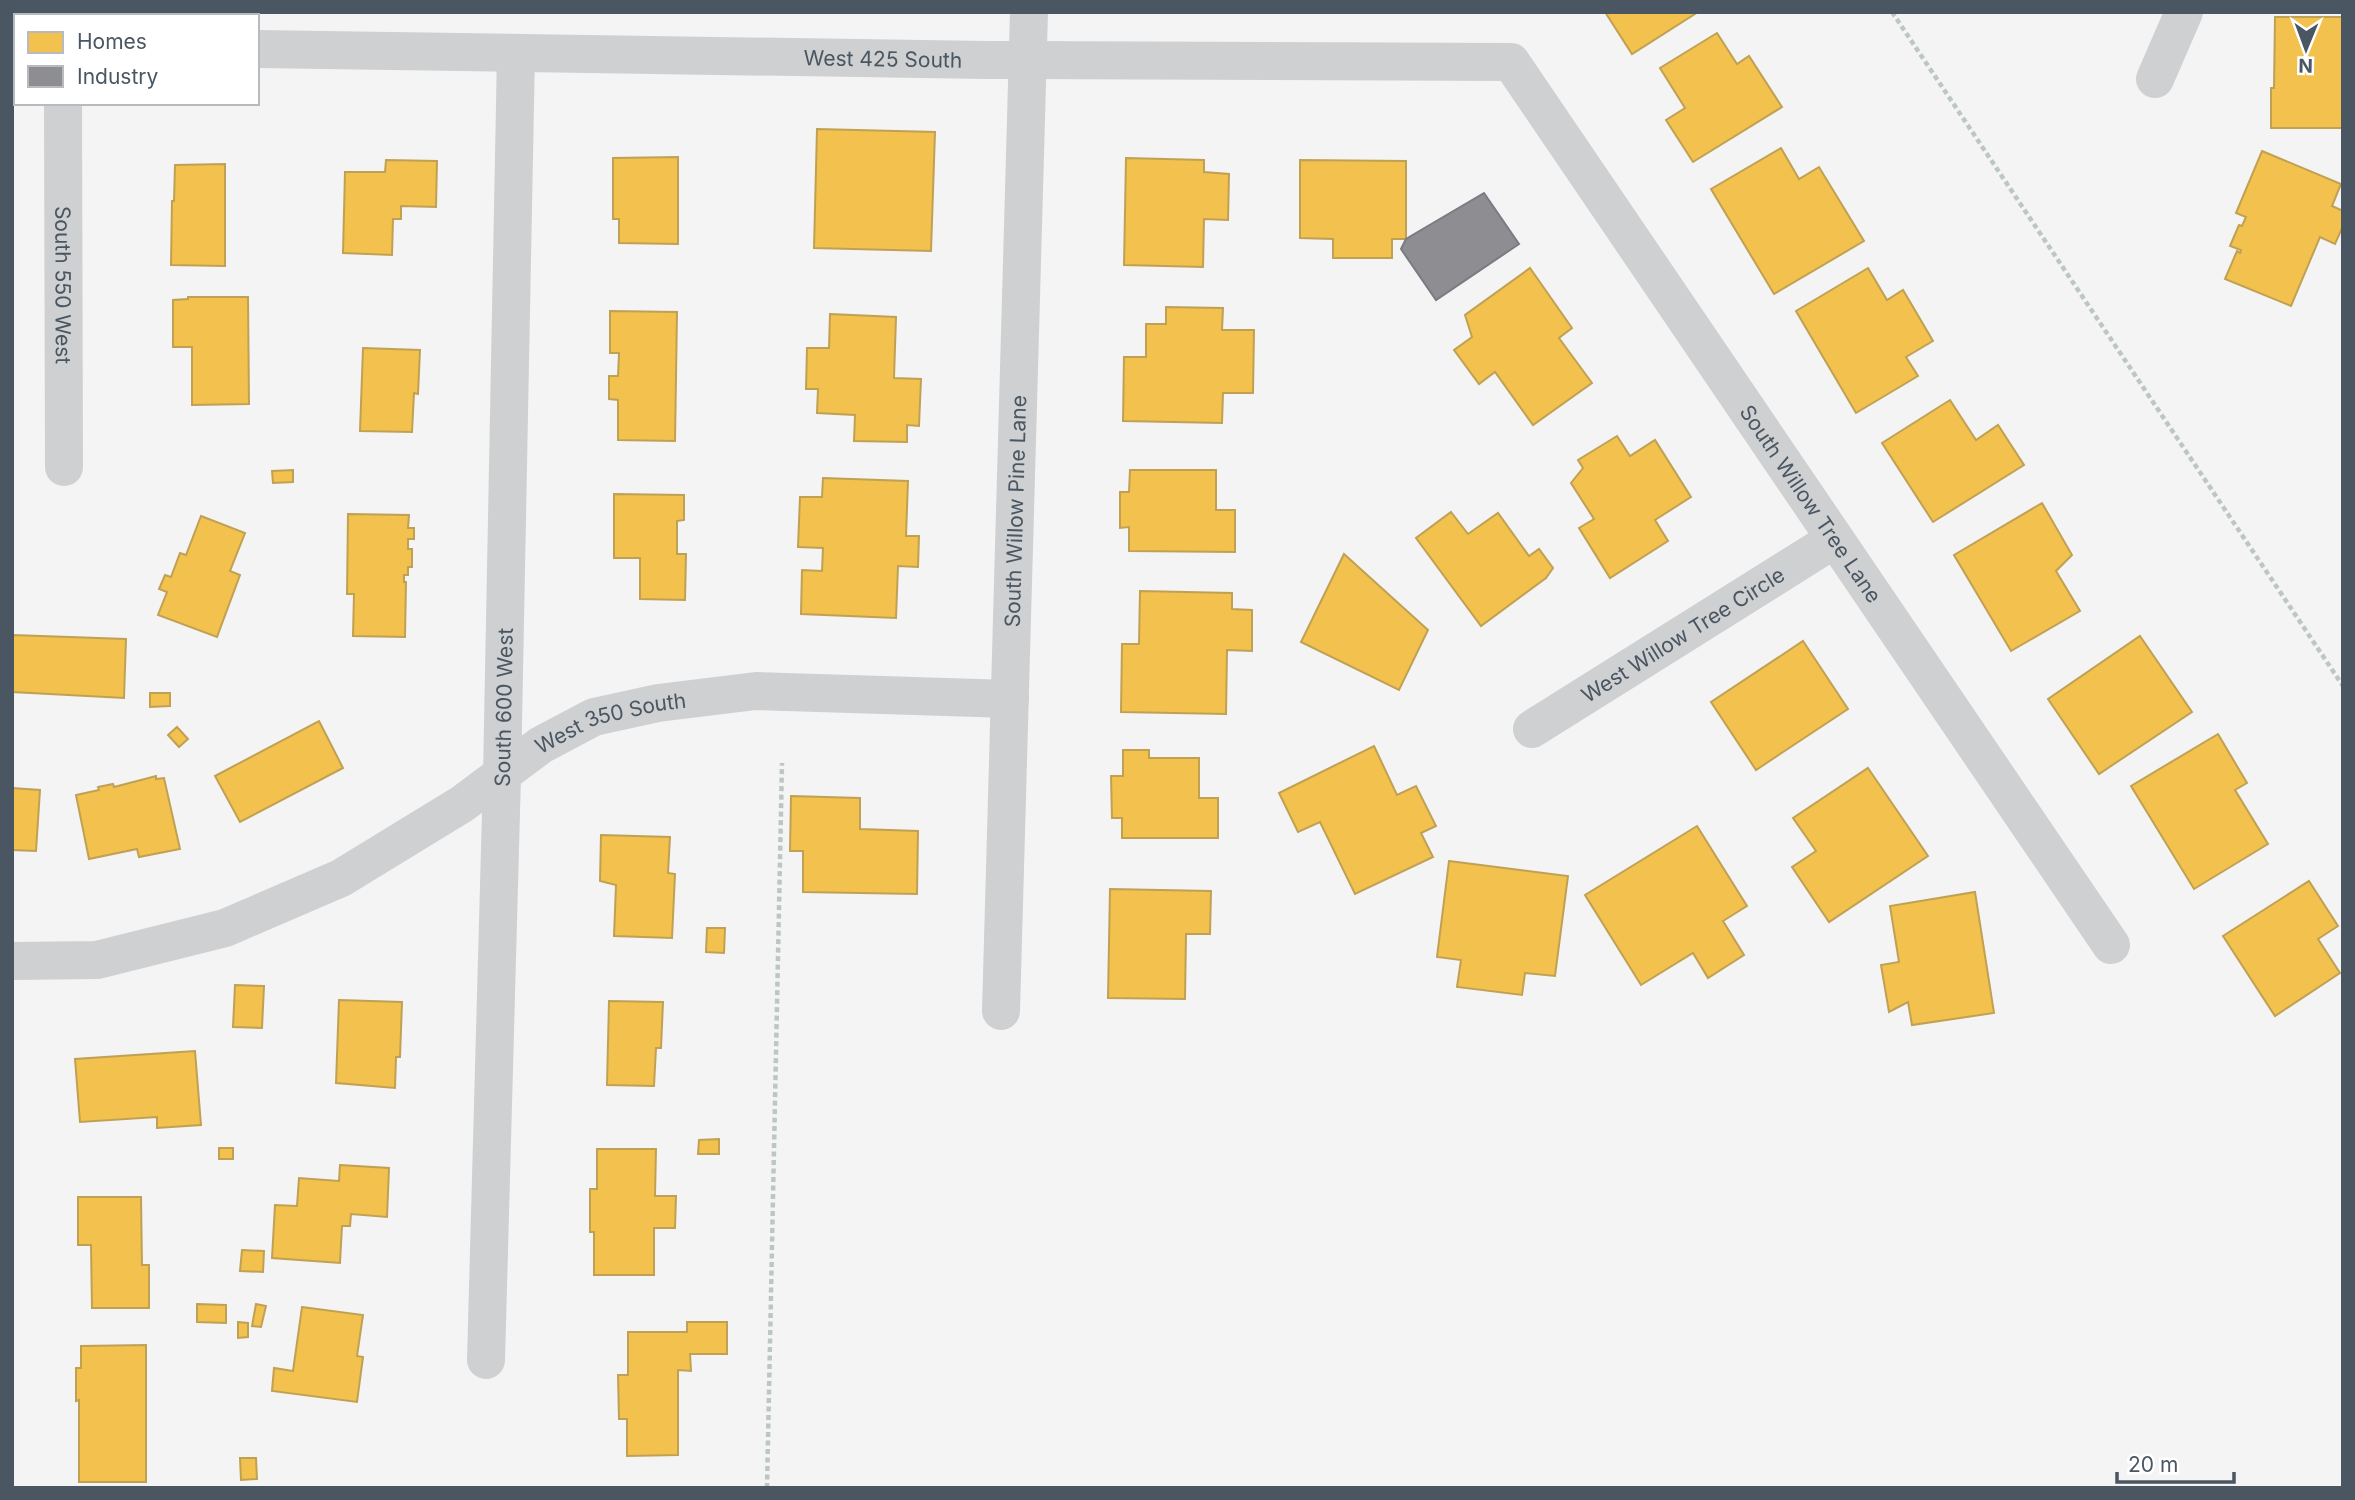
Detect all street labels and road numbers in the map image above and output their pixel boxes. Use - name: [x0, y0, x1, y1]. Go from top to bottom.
- street label: West 425 South: [803, 45, 962, 72]
- street label: South 550 West: [51, 206, 76, 364]
- street label: South Willow Pine Lane: [999, 395, 1031, 628]
- street label: South Willow Tree Lane: [1735, 400, 1887, 607]
- street label: West Willow Tree Circle: [1577, 561, 1789, 707]
- street label: South 600 West: [489, 627, 517, 787]
- street label: West 350 South: [531, 687, 687, 758]

